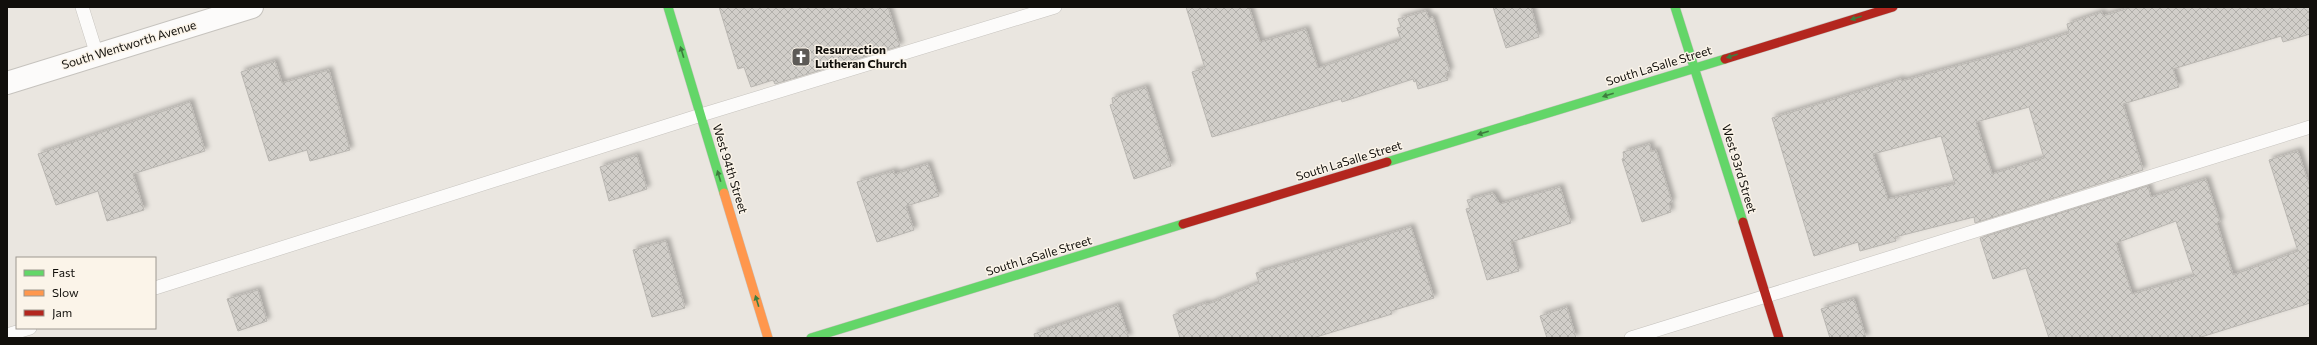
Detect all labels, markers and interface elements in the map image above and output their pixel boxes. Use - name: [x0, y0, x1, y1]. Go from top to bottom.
- one-way arrow: [1850, 15, 1862, 21]
- street label: South Wentworth Avenue: [60, 17, 198, 71]
- place label: Resurrection Lutheran Church: [815, 42, 907, 70]
- street label: South LaSalle Street: [1604, 42, 1713, 88]
- one-way arrow: [679, 45, 685, 57]
- church icon: Resurrection Lutheran Church: [790, 46, 812, 68]
- one-way arrow: [1726, 53, 1738, 59]
- one-way arrow: [1601, 92, 1613, 98]
- street label: West 94th Street: [711, 122, 751, 215]
- street label: West 93rd Street: [1720, 123, 1760, 215]
- one-way arrow: [1477, 130, 1489, 136]
- street label: South LaSalle Street: [1294, 137, 1403, 183]
- one-way arrow: [716, 170, 722, 182]
- street label: South LaSalle Street: [984, 232, 1093, 278]
- legend: [16, 257, 156, 329]
- text: Fast: [52, 265, 75, 279]
- text: Slow: [52, 285, 79, 299]
- one-way arrow: [754, 294, 760, 306]
- text: Jam: [52, 305, 72, 320]

